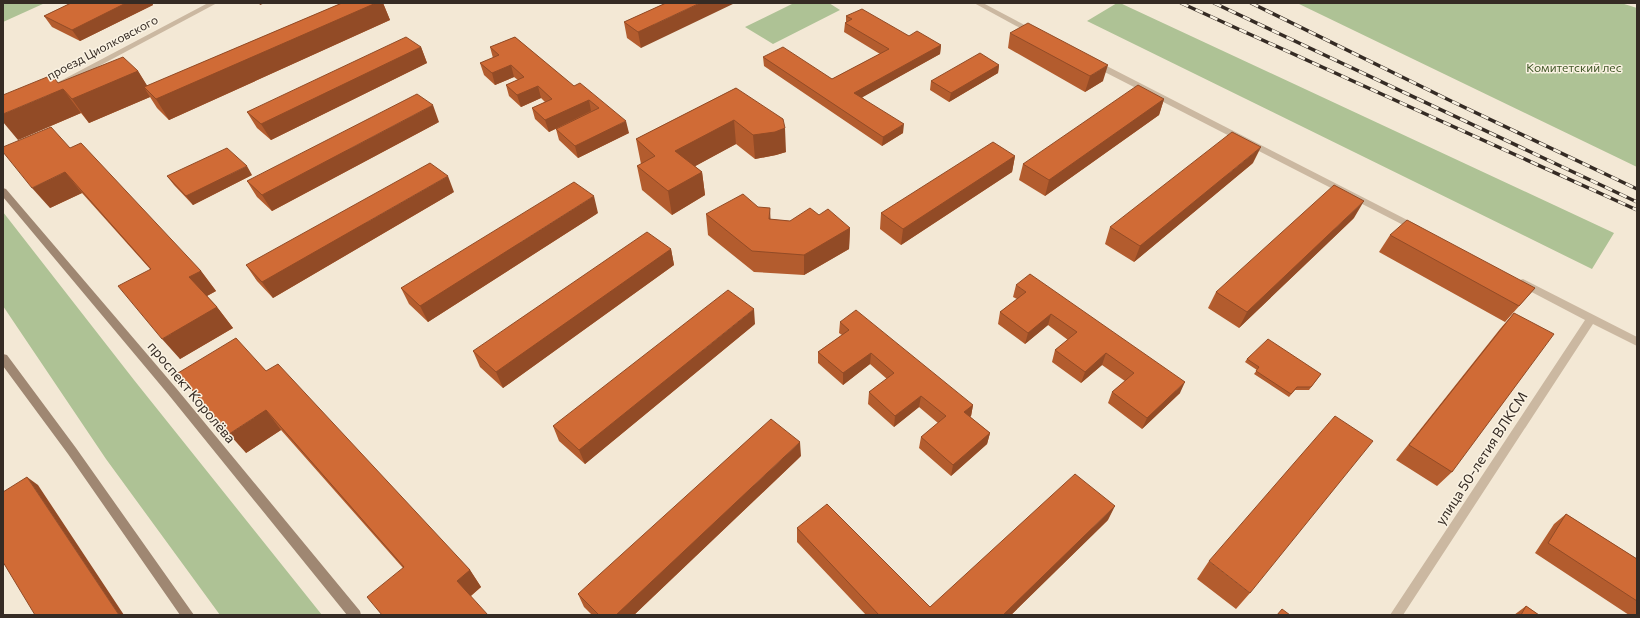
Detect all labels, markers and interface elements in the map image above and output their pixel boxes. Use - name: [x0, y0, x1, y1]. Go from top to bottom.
- street label: проезд Циолковского: [44, 12, 160, 82]
- park label: Комитетский лес: [1526, 60, 1622, 74]
- street label: проспект Королёва: [145, 338, 239, 446]
- street label: улица 50-летия ВЛКСМ: [1431, 388, 1531, 528]

